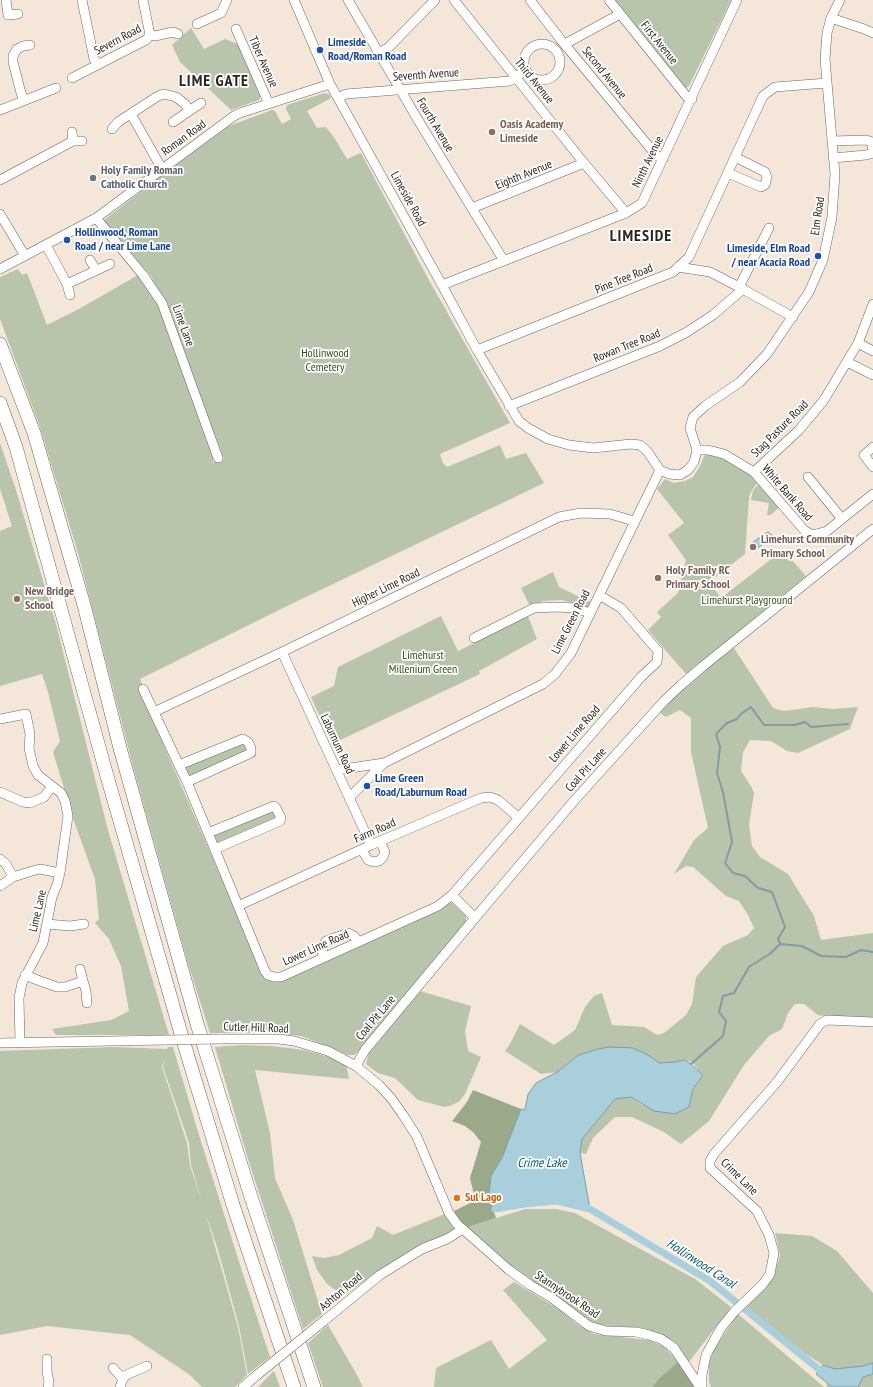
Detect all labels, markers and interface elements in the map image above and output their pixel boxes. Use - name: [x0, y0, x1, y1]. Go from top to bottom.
- street label: First Avenue: [637, 19, 681, 67]
- street label: Severn Road: [92, 22, 144, 58]
- street label: Tiber Avenue: [245, 34, 281, 90]
- place label: Limeside Road/Roman Road: [328, 36, 406, 64]
- street label: Second Avenue: [579, 44, 629, 102]
- marker: Limeside Road/Roman Road: [315, 45, 325, 55]
- street label: Third Avenue: [511, 55, 557, 107]
- street label: Seventh Avenue: [392, 66, 460, 84]
- district label: LIME GATE: [179, 71, 249, 91]
- street label: Fourth Avenue: [413, 95, 457, 155]
- street label: Roman Road: [159, 117, 209, 159]
- place label: Oasis Academy Limeside: [500, 118, 563, 146]
- marker: Oasis Academy Limeside: [487, 127, 497, 137]
- street label: Ninth Avenue: [629, 134, 667, 190]
- street label: Eighth Avenue: [494, 157, 554, 193]
- place label: Holy Family Roman Catholic Church: [101, 164, 183, 192]
- street label: Limeside Road: [387, 169, 429, 229]
- marker: Holy Family Roman Catholic Church: [88, 173, 98, 183]
- street label: Elm Road: [808, 196, 828, 236]
- place label: Hollinwood, Roman Road / near Lime Lane: [75, 226, 171, 254]
- district label: LIMESIDE: [610, 226, 672, 246]
- marker: Hollinwood, Roman Road / near Lime Lane: [62, 235, 72, 245]
- place label: Limeside, Elm Road / near Acacia Road: [727, 242, 810, 270]
- marker: Limeside, Elm Road / near Acacia Road: [813, 251, 823, 261]
- street label: Pine Tree Road: [593, 261, 655, 297]
- street label: Lime Lane: [169, 303, 197, 349]
- street label: Rowan Tree Road: [592, 326, 662, 366]
- park label: Hollinwood Cemetery: [301, 347, 349, 375]
- street label: Stag Pasture Road: [749, 398, 811, 460]
- street label: White Bank Road: [759, 462, 815, 524]
- place label: Limehurst Community Primary School: [761, 533, 854, 561]
- marker: Limehurst Community Primary School: [748, 542, 758, 552]
- place label: Holy Family RC Primary School: [666, 564, 730, 592]
- street label: Higher Lime Road: [350, 565, 422, 611]
- marker: Holy Family RC Primary School: [653, 573, 663, 583]
- place label: New Bridge School: [25, 585, 74, 613]
- street label: Lime Green Road: [549, 587, 593, 657]
- marker: New Bridge School: [12, 594, 22, 604]
- park label: Limehurst Playground: [702, 594, 792, 608]
- park label: Limehurst Millenium Green: [389, 649, 457, 677]
- street label: Lower Lime Road: [546, 703, 604, 765]
- street label: Laburnum Road: [317, 712, 357, 776]
- street label: Coal Pit Lane: [563, 745, 609, 795]
- place label: Lime Green Road/Laburnum Road: [375, 772, 467, 800]
- marker: Lime Green Road/Laburnum Road: [362, 781, 372, 791]
- street label: Farm Road: [352, 816, 398, 846]
- street label: Lime Lane: [26, 889, 50, 933]
- street label: Lower Lime Road: [281, 927, 351, 969]
- street label: Coal Pit Lane: [353, 993, 399, 1043]
- street label: Cutler Hill Road: [223, 1020, 289, 1036]
- water label: Crime Lake: [517, 1155, 567, 1171]
- street label: Crime Lane: [717, 1156, 761, 1198]
- place label: Sul Lago: [465, 1191, 502, 1205]
- marker: Sul Lago: [452, 1193, 462, 1203]
- water label: Hollinwood Canal: [664, 1236, 738, 1292]
- street label: Stannybrook Road: [532, 1268, 602, 1322]
- street label: Ashton Road: [317, 1270, 365, 1314]

